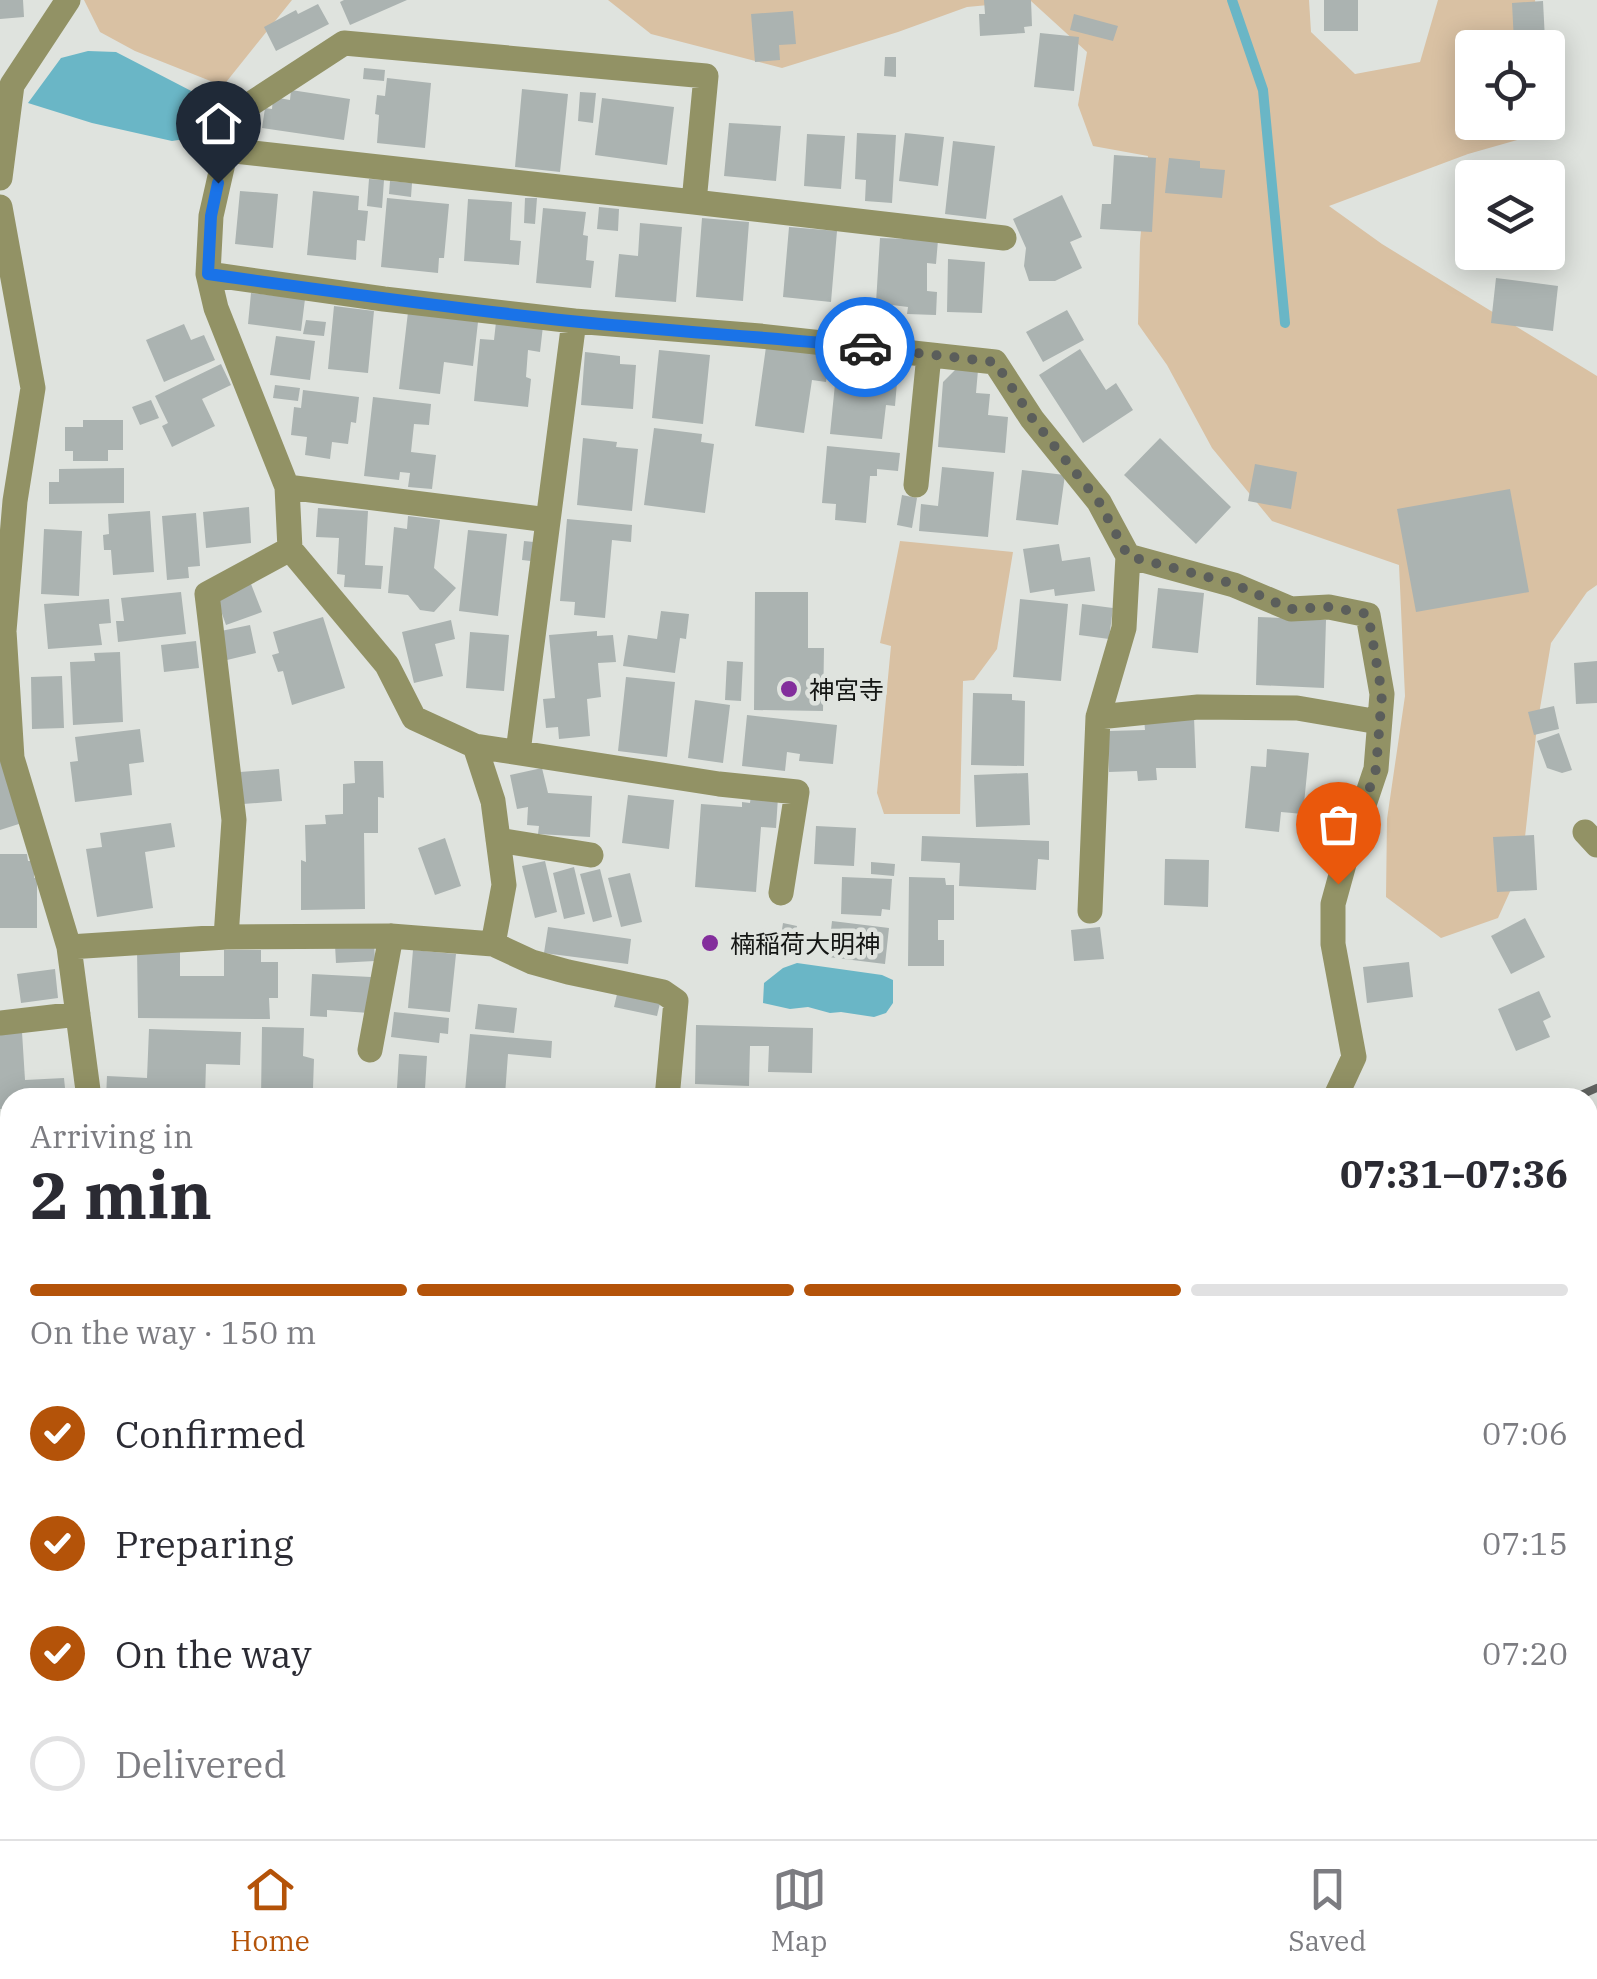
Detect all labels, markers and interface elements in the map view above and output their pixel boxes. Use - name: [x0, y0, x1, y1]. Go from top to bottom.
- map controls: [1455, 30, 1565, 270]
- button: locate: [1455, 30, 1565, 140]
- pin: [176, 81, 261, 184]
- icon: home: [191, 96, 246, 151]
- button: layers: [1455, 160, 1565, 270]
- courier: [815, 297, 915, 397]
- icon: car: [838, 320, 893, 375]
- place label: 神宮寺: [809, 673, 884, 706]
- marker: 神宮寺: [778, 678, 800, 700]
- pin: [1296, 782, 1381, 885]
- icon: bag: [1311, 797, 1366, 852]
- place label: 楠稲荷大明神: [730, 927, 880, 960]
- marker: 楠稲荷大明神: [699, 932, 721, 954]
- text: Arriving in: [30, 1115, 193, 1157]
- text: 07:31–07:36: [1340, 1149, 1568, 1198]
- text: 2 min: [30, 1152, 212, 1237]
- text: On the way · 150 m: [30, 1311, 316, 1353]
- icon: check: [30, 1406, 85, 1461]
- text: Confirmed: [115, 1409, 306, 1458]
- text: 07:06: [1482, 1412, 1568, 1454]
- icon: check: [30, 1516, 85, 1571]
- text: Preparing: [115, 1519, 294, 1568]
- text: 07:15: [1482, 1522, 1568, 1564]
- icon: check: [30, 1626, 85, 1681]
- text: On the way: [115, 1629, 312, 1678]
- text: 07:20: [1482, 1632, 1568, 1674]
- text: Delivered: [115, 1739, 287, 1788]
- tab: Home: [230, 1862, 310, 1959]
- tab: Map: [771, 1862, 828, 1959]
- tab: Saved: [1288, 1862, 1367, 1959]

